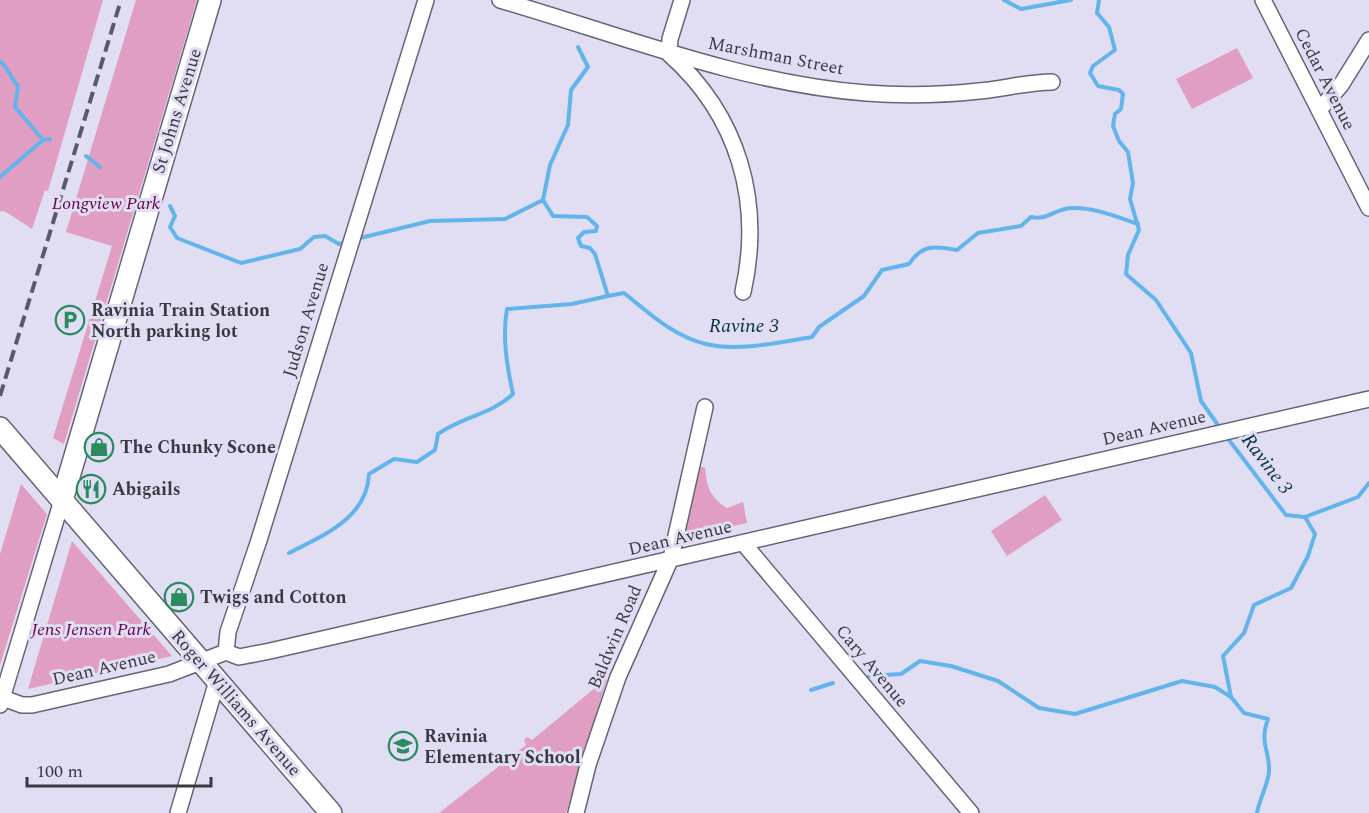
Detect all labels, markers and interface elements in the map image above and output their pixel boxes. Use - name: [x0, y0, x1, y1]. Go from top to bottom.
- street label: Cedar Avenue: [1288, 23, 1362, 135]
- street label: Marshman Street: [706, 30, 846, 82]
- street label: St Johns Avenue: [145, 45, 209, 177]
- park label: Longview Park: [52, 190, 161, 217]
- street label: Judson Avenue: [276, 259, 336, 381]
- place label: Ravinia Train Station North parking lot: [91, 297, 270, 345]
- parking icon: Ravinia Train Station North parking lot: [54, 304, 86, 336]
- water label: Ravine 3: [709, 311, 779, 341]
- street label: Dean Avenue: [1099, 403, 1209, 453]
- water label: Ravine 3: [1234, 427, 1300, 501]
- shop icon: The Chunky Scone: [83, 431, 115, 463]
- place label: The Chunky Scone: [120, 434, 276, 461]
- restaurant icon: Abigails: [75, 473, 107, 505]
- place label: Abigails: [112, 476, 181, 503]
- street label: Dean Avenue: [625, 513, 735, 563]
- shop icon: Twigs and Cotton: [163, 581, 195, 613]
- street label: Baldwin Road: [581, 581, 649, 693]
- place label: Twigs and Cotton: [200, 584, 347, 611]
- park label: Jens Jensen Park: [29, 616, 151, 643]
- street label: Cary Avenue: [829, 618, 915, 714]
- street label: Roger Williams Avenue: [164, 624, 308, 782]
- street label: Dean Avenue: [49, 643, 159, 693]
- place label: Ravinia Elementary School: [424, 723, 581, 771]
- school or university icon: Ravinia Elementary School: [387, 730, 419, 762]
- scale bar: [27, 750, 212, 788]
- text: 100 m: [36, 758, 83, 785]

